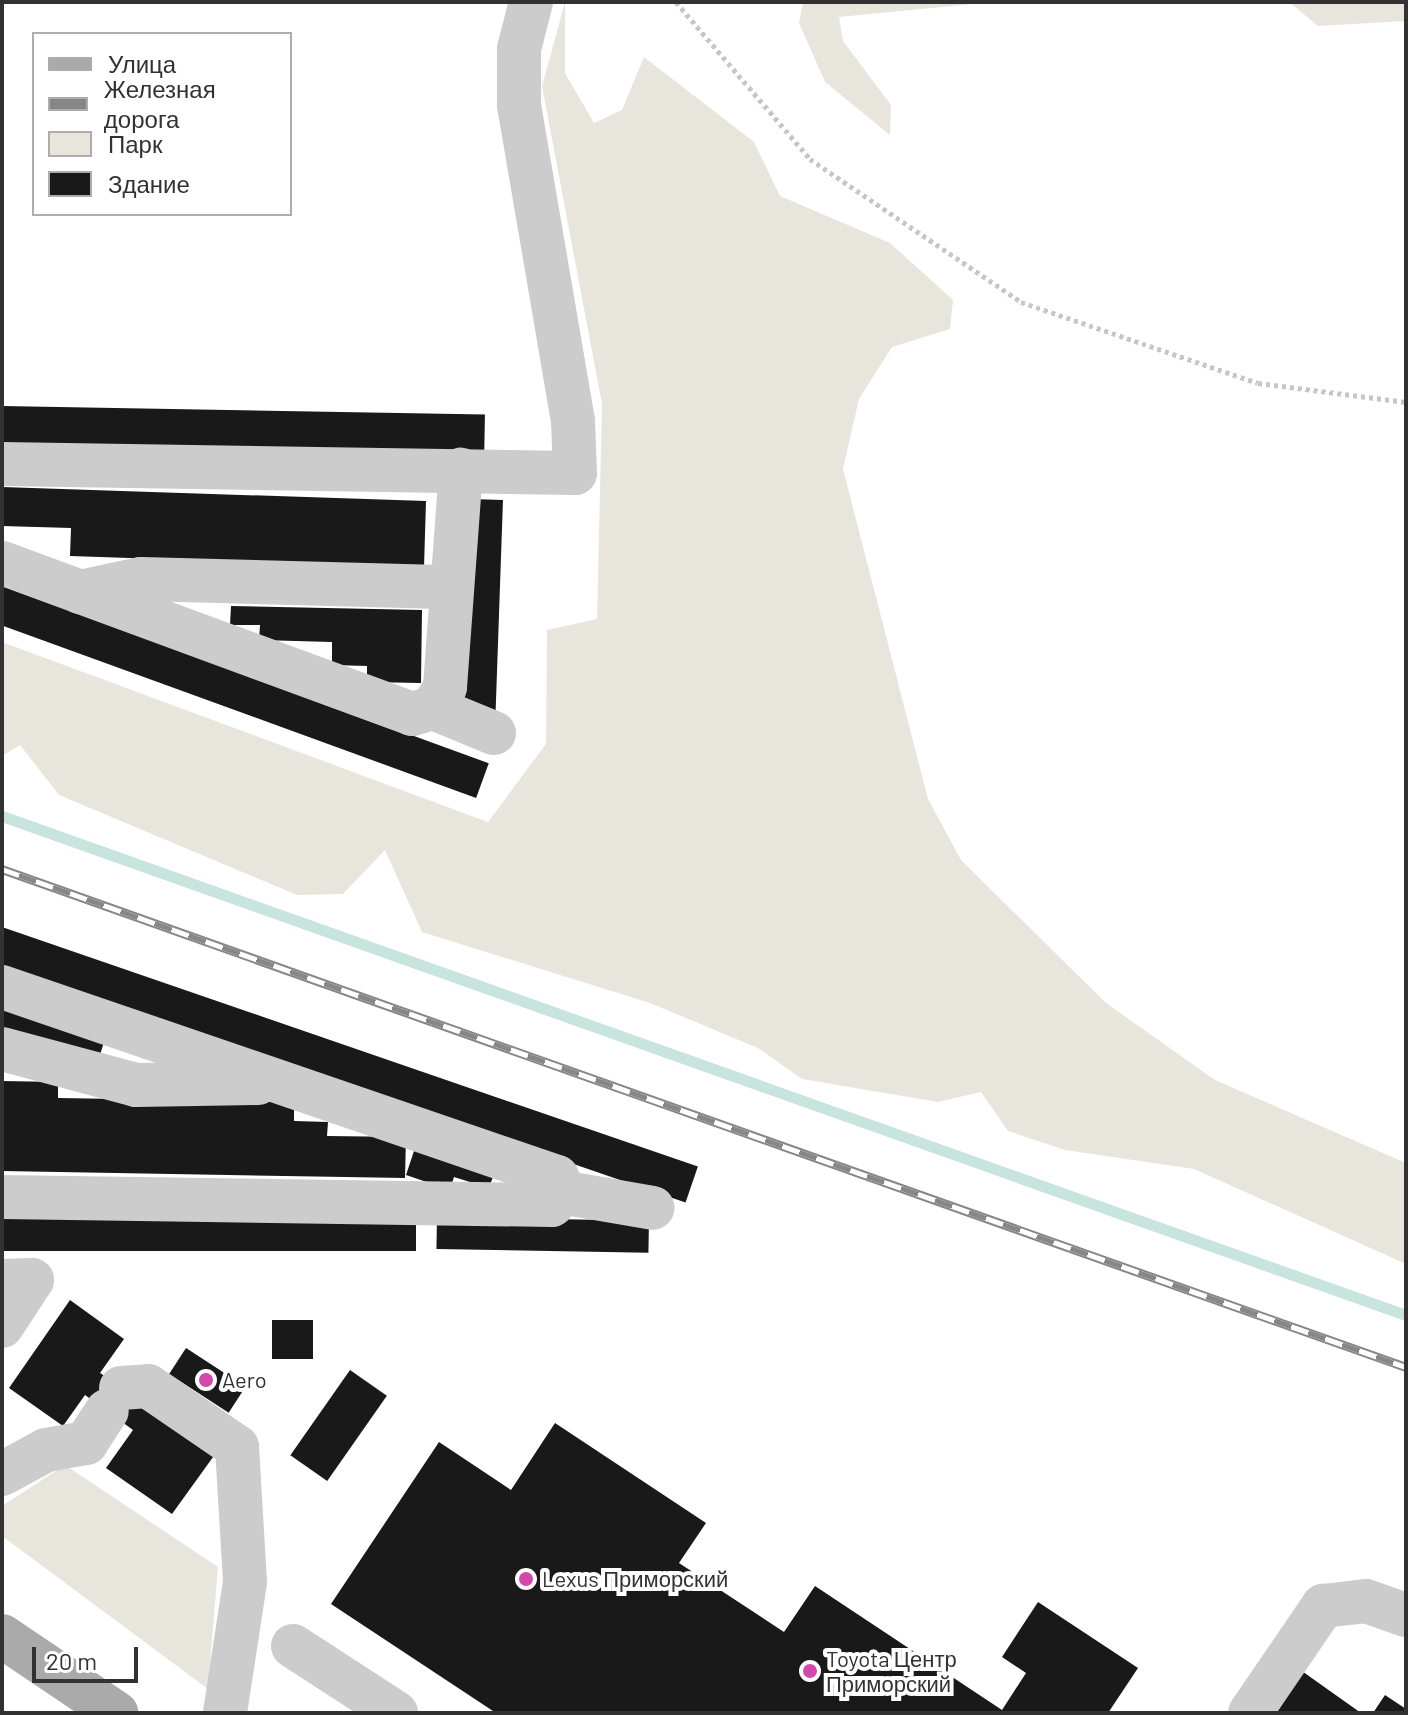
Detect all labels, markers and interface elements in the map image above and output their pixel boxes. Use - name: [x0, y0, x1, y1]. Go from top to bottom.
- legend: [32, 32, 292, 216]
- text: Улица: [108, 49, 176, 78]
- text: Железная дорога: [104, 74, 216, 133]
- text: Парк: [108, 129, 162, 158]
- text: Здание: [108, 169, 190, 198]
- place label: Aero: [222, 1367, 267, 1393]
- marker: Aero: [197, 1371, 215, 1389]
- place label: Lexus Приморский: [542, 1566, 728, 1592]
- marker: Lexus Приморский: [517, 1570, 535, 1588]
- scale bar: [36, 1631, 142, 1681]
- place label: Toyota Центр Приморский: [826, 1645, 957, 1696]
- text: 20 m: [46, 1646, 97, 1675]
- marker: Toyota Центр Приморский: [801, 1662, 819, 1680]

